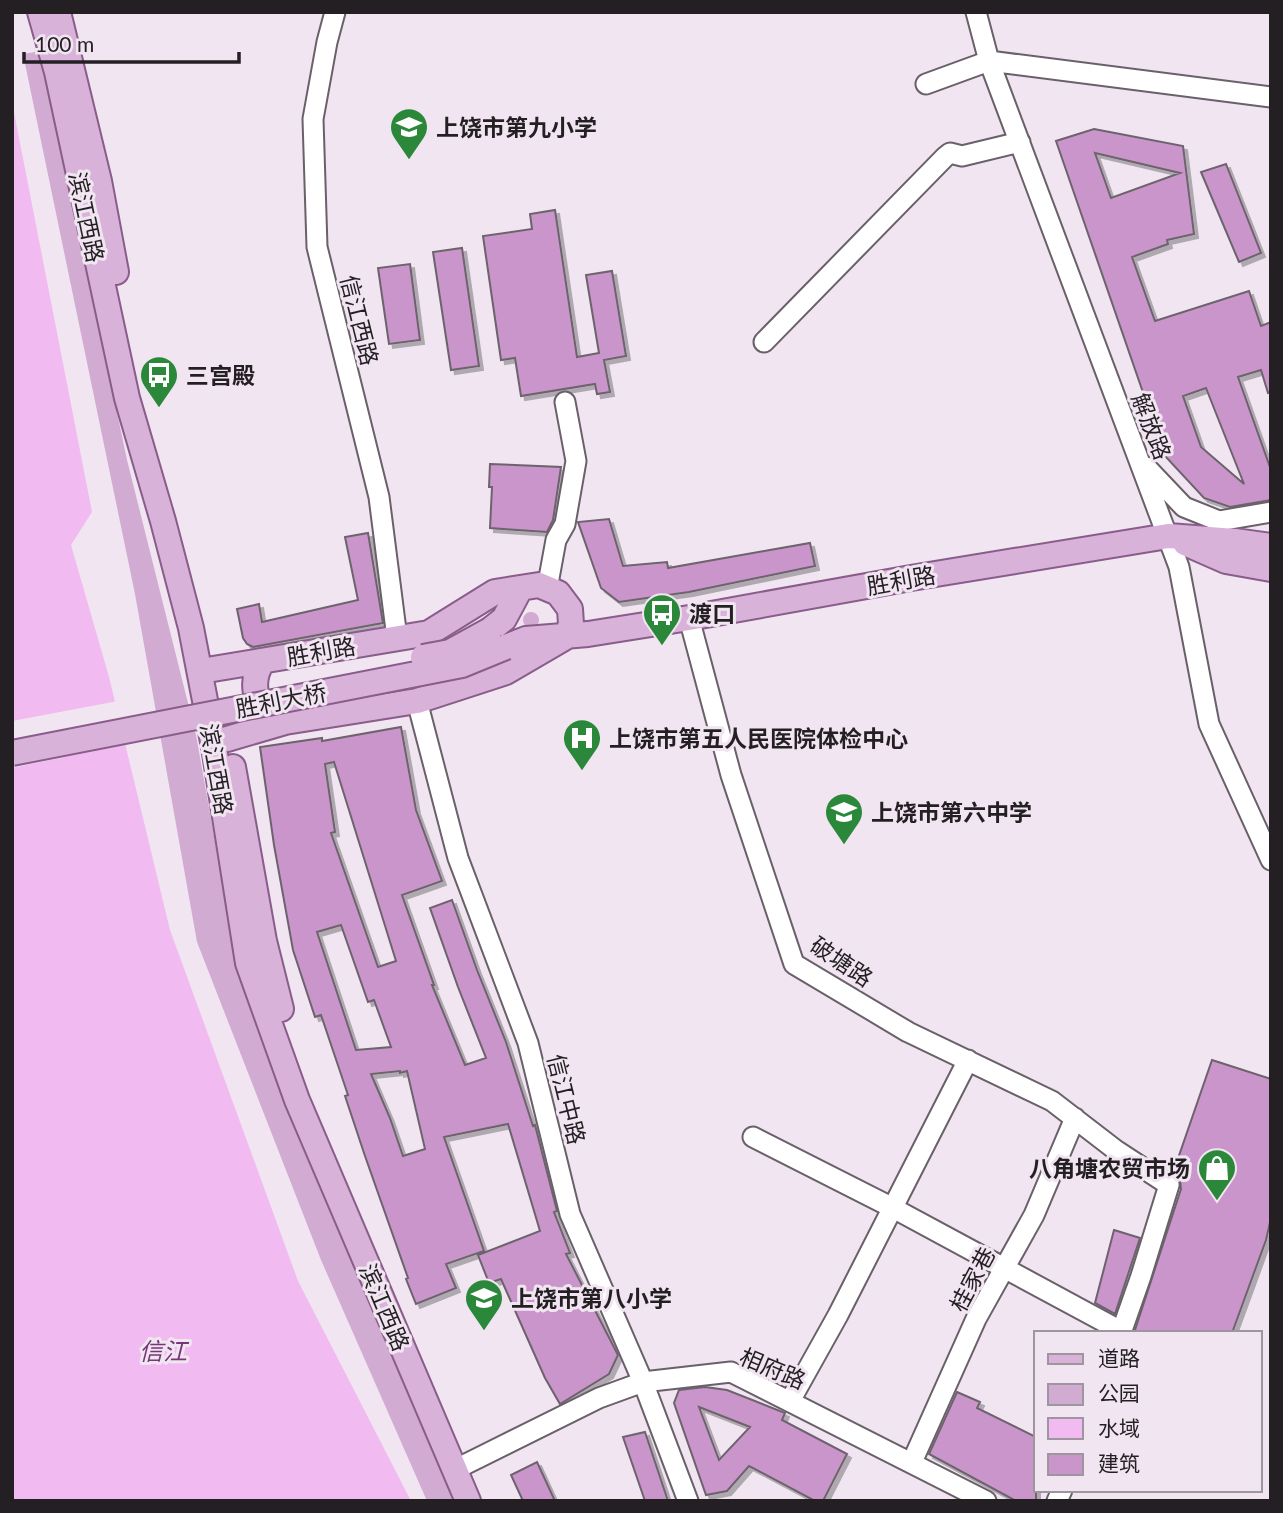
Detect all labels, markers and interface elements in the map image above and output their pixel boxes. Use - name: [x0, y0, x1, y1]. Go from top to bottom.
- scale bar: [24, 21, 240, 65]
- text: 100 m: [35, 31, 94, 56]
- school or university icon: 上饶市第九小学: [388, 106, 430, 161]
- place label: 上饶市第九小学: [436, 113, 597, 141]
- street label: 滨江西路: [64, 169, 110, 265]
- street label: 信江西路: [335, 272, 385, 368]
- bus stop icon: 三宫殿: [138, 354, 180, 409]
- place label: 三宫殿: [186, 361, 255, 389]
- street label: 解放路: [1127, 389, 1177, 463]
- street label: 胜利路: [865, 560, 937, 600]
- bus stop icon: 渡口: [641, 592, 683, 647]
- place label: 渡口: [689, 599, 735, 627]
- street label: 胜利路: [285, 631, 357, 671]
- street label: 胜利大桥: [233, 677, 329, 723]
- hospital icon: 上饶市第五人民医院体检中心: [561, 717, 603, 772]
- street label: 滨江西路: [195, 721, 239, 817]
- place label: 上饶市第五人民医院体检中心: [609, 724, 908, 752]
- school or university icon: 上饶市第六中学: [823, 791, 865, 846]
- place label: 上饶市第六中学: [871, 798, 1032, 826]
- street label: 破塘路: [806, 930, 878, 992]
- street label: 信江中路: [542, 1051, 592, 1147]
- shop icon: 八角塘农贸市场: [1196, 1147, 1238, 1202]
- place label: 八角塘农贸市场: [1029, 1154, 1190, 1182]
- street label: 桂家巷: [943, 1242, 1001, 1316]
- street label: 滨江西路: [354, 1259, 416, 1355]
- school or university icon: 上饶市第八小学: [463, 1277, 505, 1332]
- place label: 上饶市第八小学: [511, 1284, 672, 1312]
- legend: [1034, 1331, 1262, 1492]
- water label: 信江: [139, 1336, 190, 1365]
- street label: 相府路: [736, 1342, 810, 1394]
- text: 道路: [1098, 1345, 1140, 1370]
- text: 公园: [1098, 1380, 1140, 1405]
- text: 水域: [1098, 1415, 1140, 1440]
- text: 建筑: [1098, 1450, 1140, 1475]

